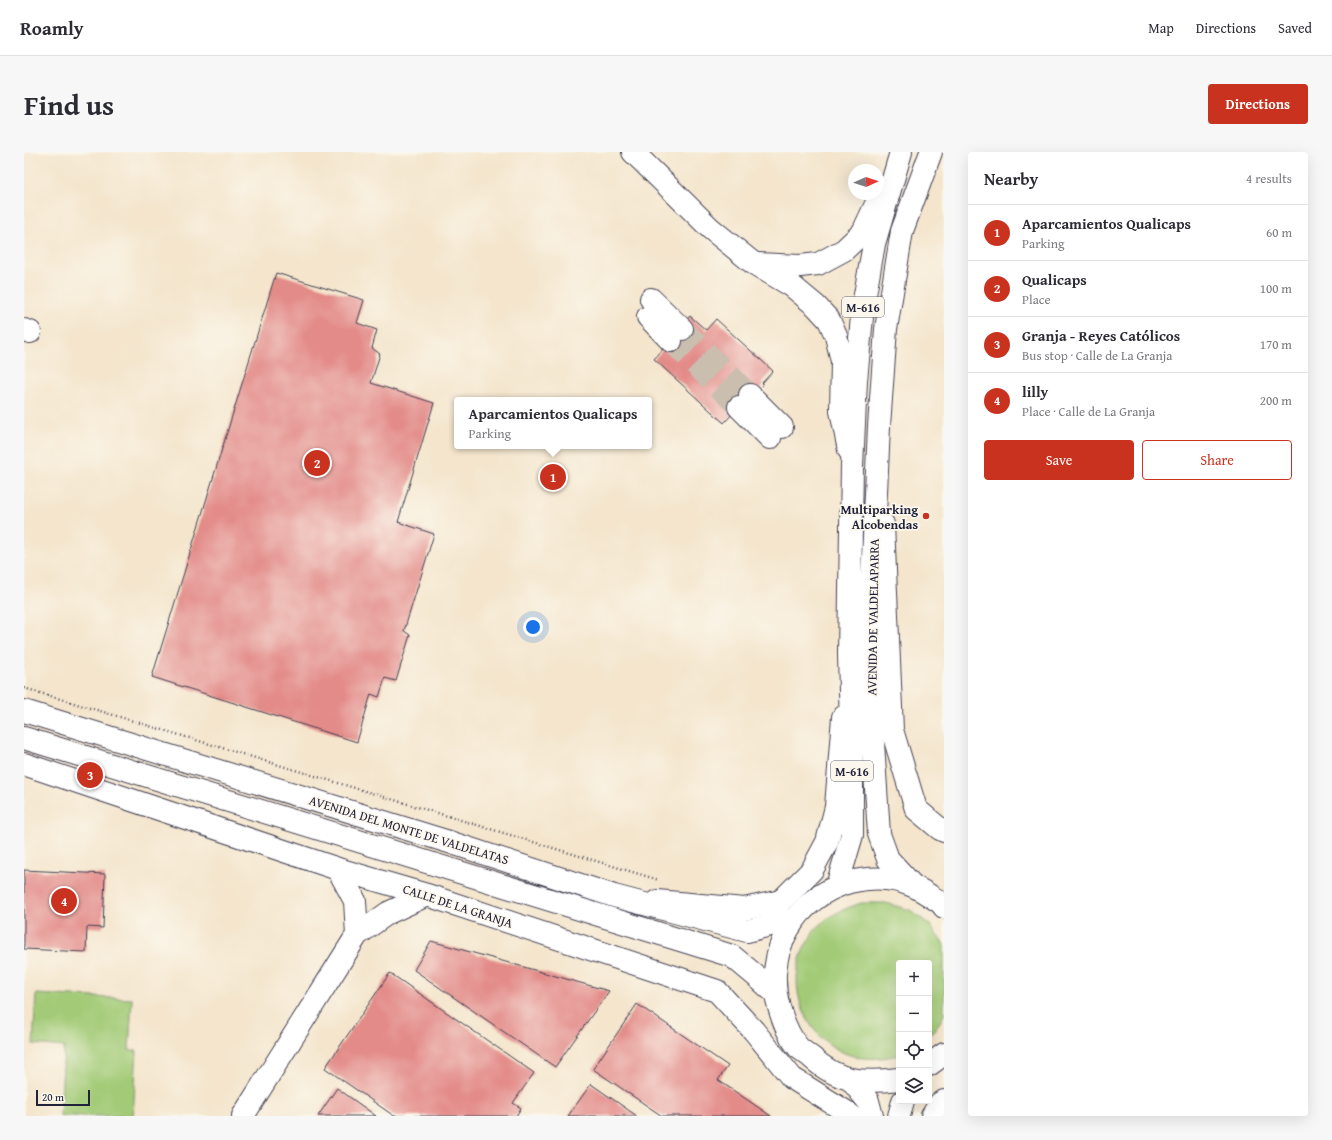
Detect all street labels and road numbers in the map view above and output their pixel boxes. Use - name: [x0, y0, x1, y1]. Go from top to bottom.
- road number: M-616: [842, 297, 884, 317]
- street label: AVENIDA DE VALDELAPARRA: [862, 538, 884, 696]
- road number: M-616: [831, 761, 873, 781]
- street label: AVENIDA DEL MONTE DE VALDELATAS: [307, 791, 511, 869]
- street label: CALLE DE LA GRANJA: [401, 879, 516, 933]

